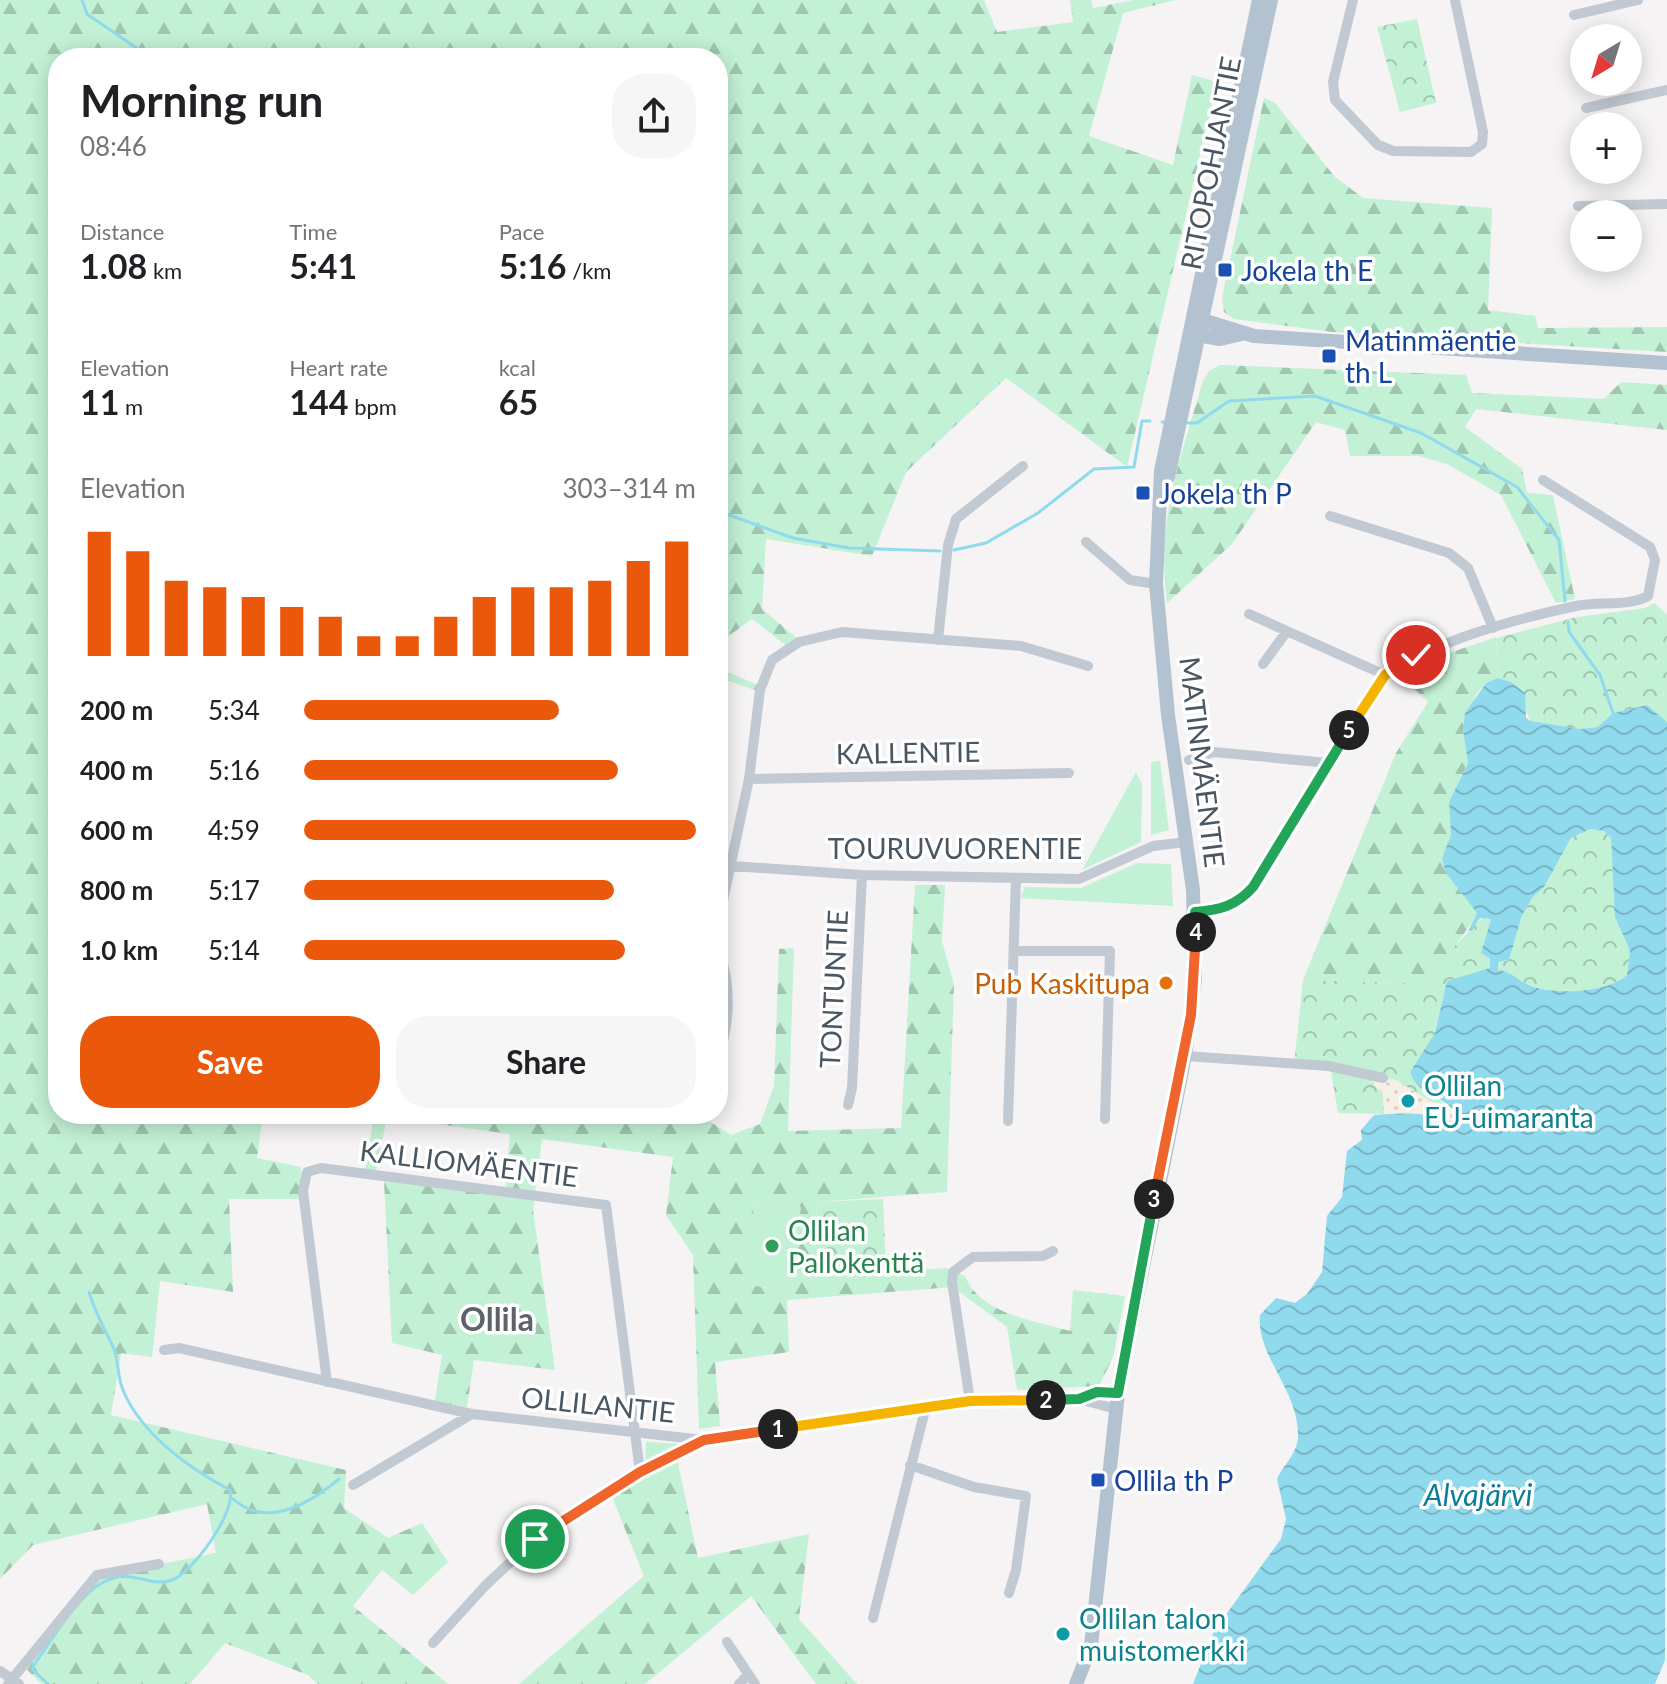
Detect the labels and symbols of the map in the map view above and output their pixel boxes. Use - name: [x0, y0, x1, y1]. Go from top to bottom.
- north arrow: [1570, 24, 1642, 96]
- street label: RITOPOHJANTIE: [1173, 54, 1247, 272]
- place label: Jokela th E: [1241, 253, 1373, 287]
- marker: Jokela th E: [1216, 261, 1234, 279]
- place label: Matinmäentie th L: [1345, 323, 1516, 389]
- marker: Matinmäentie th L: [1320, 347, 1338, 365]
- place label: Jokela th P: [1159, 476, 1292, 510]
- marker: Jokela th P: [1134, 484, 1152, 502]
- pin: [1382, 621, 1450, 689]
- street label: MATINMÄENTIE: [1173, 655, 1233, 869]
- pin: 5: [1329, 710, 1369, 750]
- street label: KALLENTIE: [836, 734, 980, 770]
- street label: TOURUVUORENTIE: [828, 831, 1082, 865]
- street label: TONTUNTIE: [812, 909, 854, 1069]
- pin: 4: [1176, 912, 1216, 952]
- place label: Pub Kaskitupa: [974, 966, 1150, 1000]
- marker: Pub Kaskitupa: [1157, 974, 1175, 992]
- place label: Ollilan EU-uimaranta: [1424, 1068, 1594, 1134]
- marker: Ollilan EU-uimaranta: [1399, 1092, 1417, 1110]
- street label: KALLIOMÄENTIE: [358, 1133, 580, 1193]
- pin: 3: [1134, 1179, 1174, 1219]
- place label: Ollilan Pallokenttä: [788, 1213, 924, 1279]
- marker: Ollilan Pallokenttä: [763, 1237, 781, 1255]
- district label: Ollila: [460, 1299, 534, 1338]
- street label: OLLILANTIE: [520, 1379, 676, 1429]
- pin: 2: [1026, 1380, 1066, 1420]
- pin: 1: [758, 1409, 798, 1449]
- place label: Ollila th P: [1114, 1463, 1233, 1497]
- marker: Ollila th P: [1089, 1471, 1107, 1489]
- water label: Alvajärvi: [1423, 1476, 1532, 1512]
- pin: [501, 1505, 569, 1573]
- place label: Ollilan talon muistomerkki: [1079, 1601, 1246, 1667]
- marker: Ollilan talon muistomerkki: [1054, 1625, 1072, 1643]

